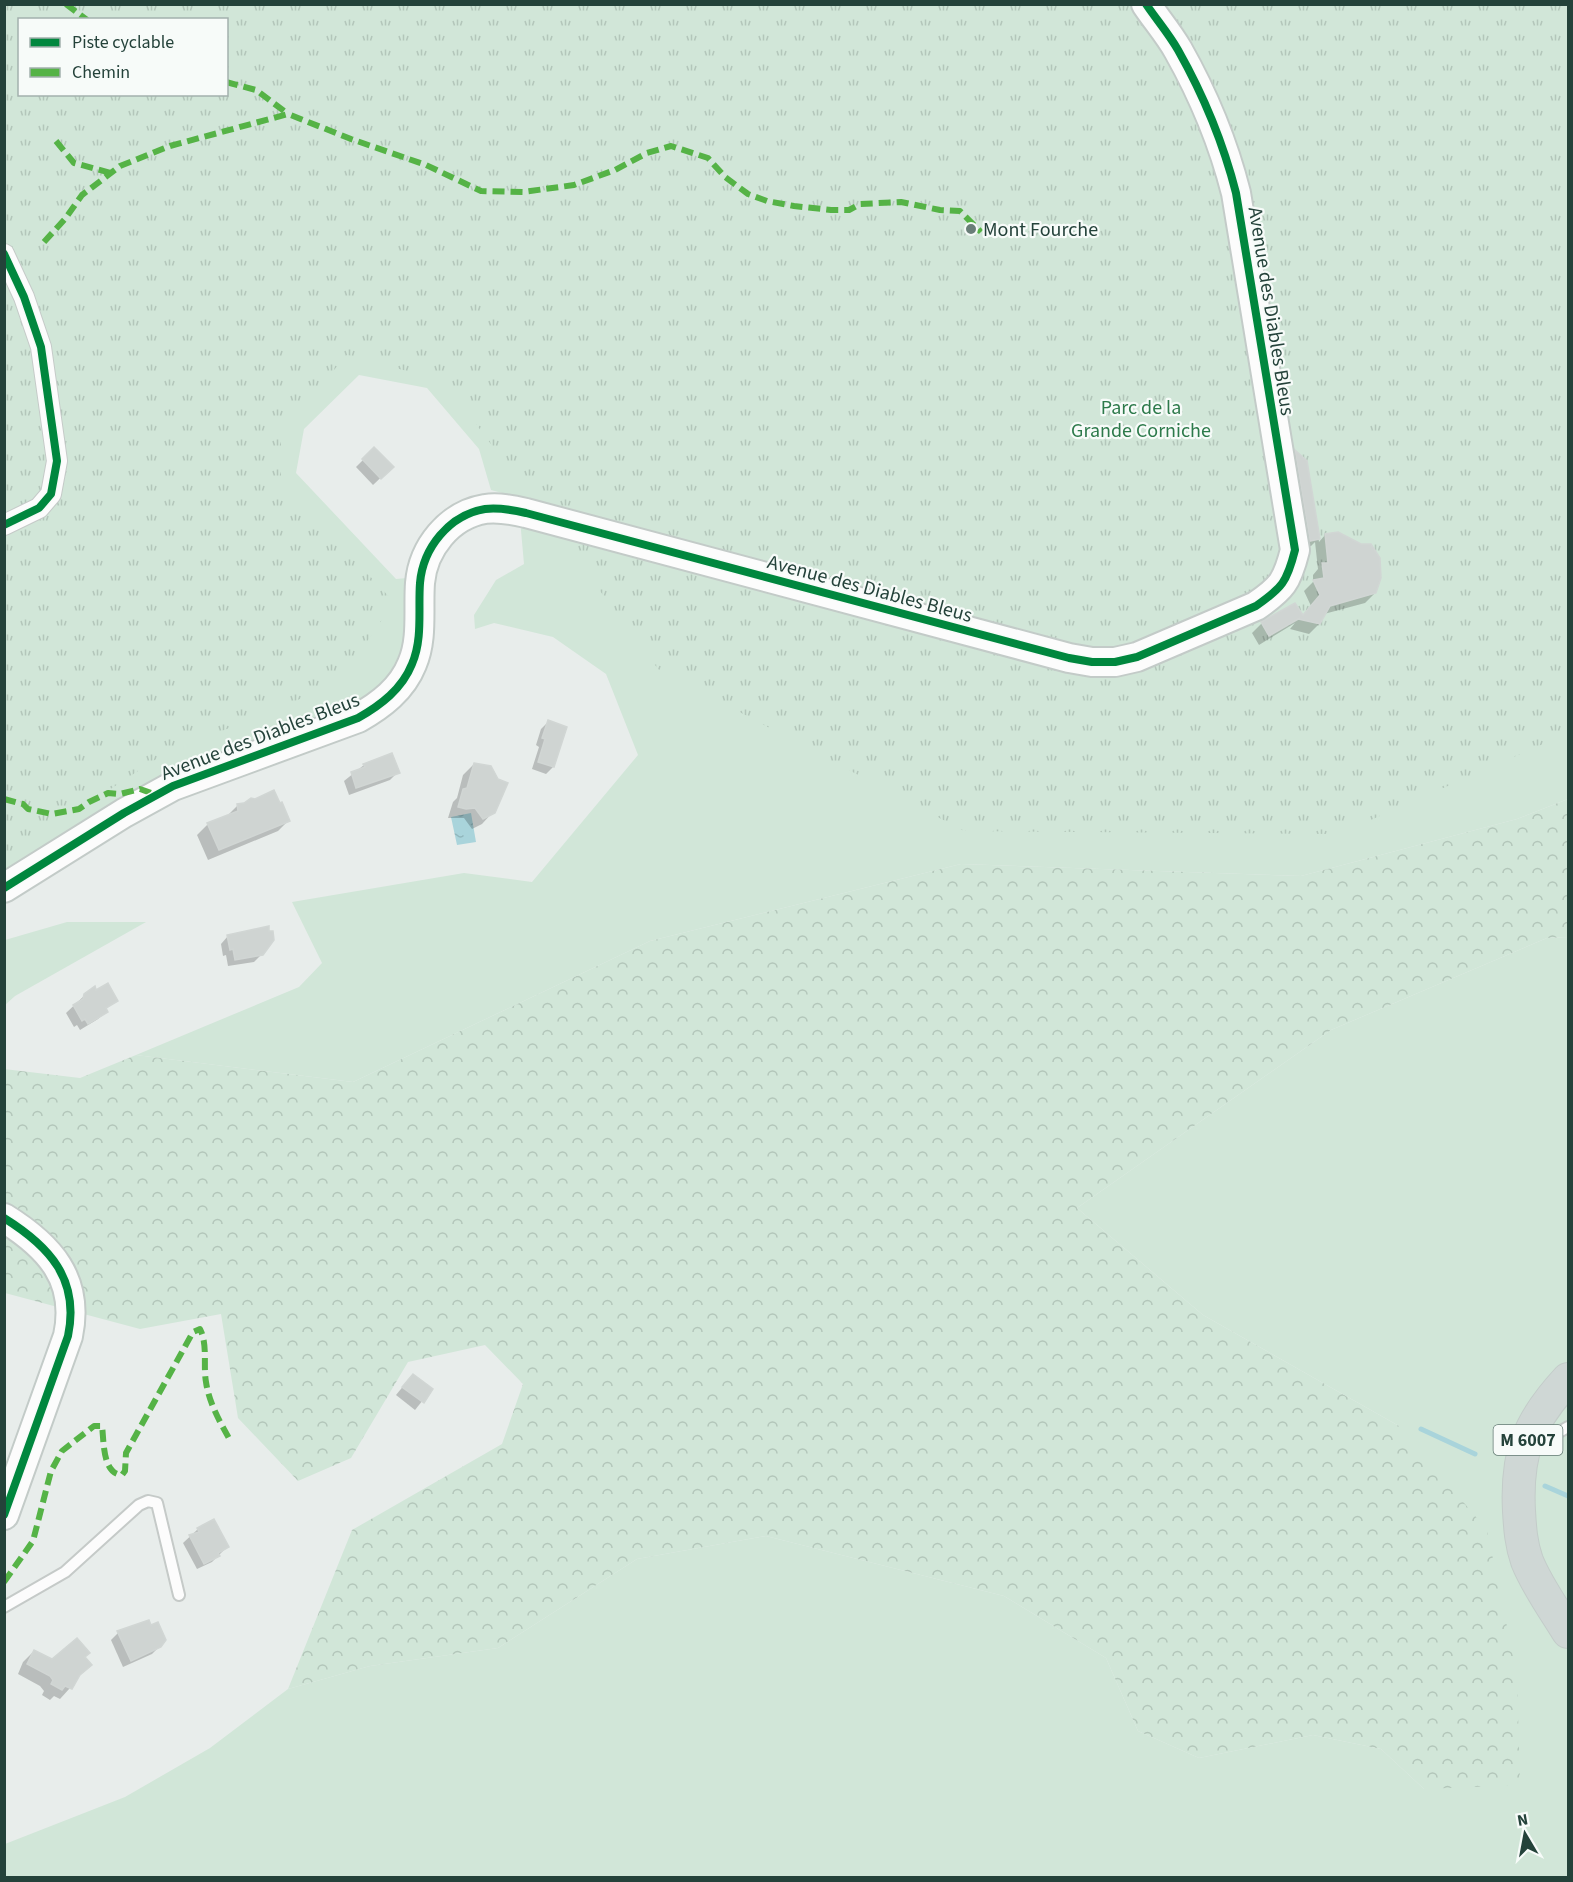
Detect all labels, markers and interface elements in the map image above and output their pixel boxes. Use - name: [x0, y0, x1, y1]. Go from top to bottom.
- legend: [18, 18, 228, 96]
- text: Piste cyclable: [72, 30, 174, 55]
- text: Chemin: [72, 60, 130, 85]
- street label: Avenue des Diables Bleus: [1241, 205, 1301, 417]
- place label: Mont Fourche: [983, 216, 1098, 244]
- marker: Mont Fourche: [964, 222, 978, 236]
- park label: Parc de la Grande Corniche: [1071, 394, 1211, 445]
- street label: Avenue des Diables Bleus: [764, 548, 975, 630]
- street label: Avenue des Diables Bleus: [157, 686, 364, 788]
- road number: M 6007: [1494, 1425, 1562, 1455]
- north arrow: [1495, 1804, 1555, 1864]
- text: N: [1515, 1808, 1530, 1832]

